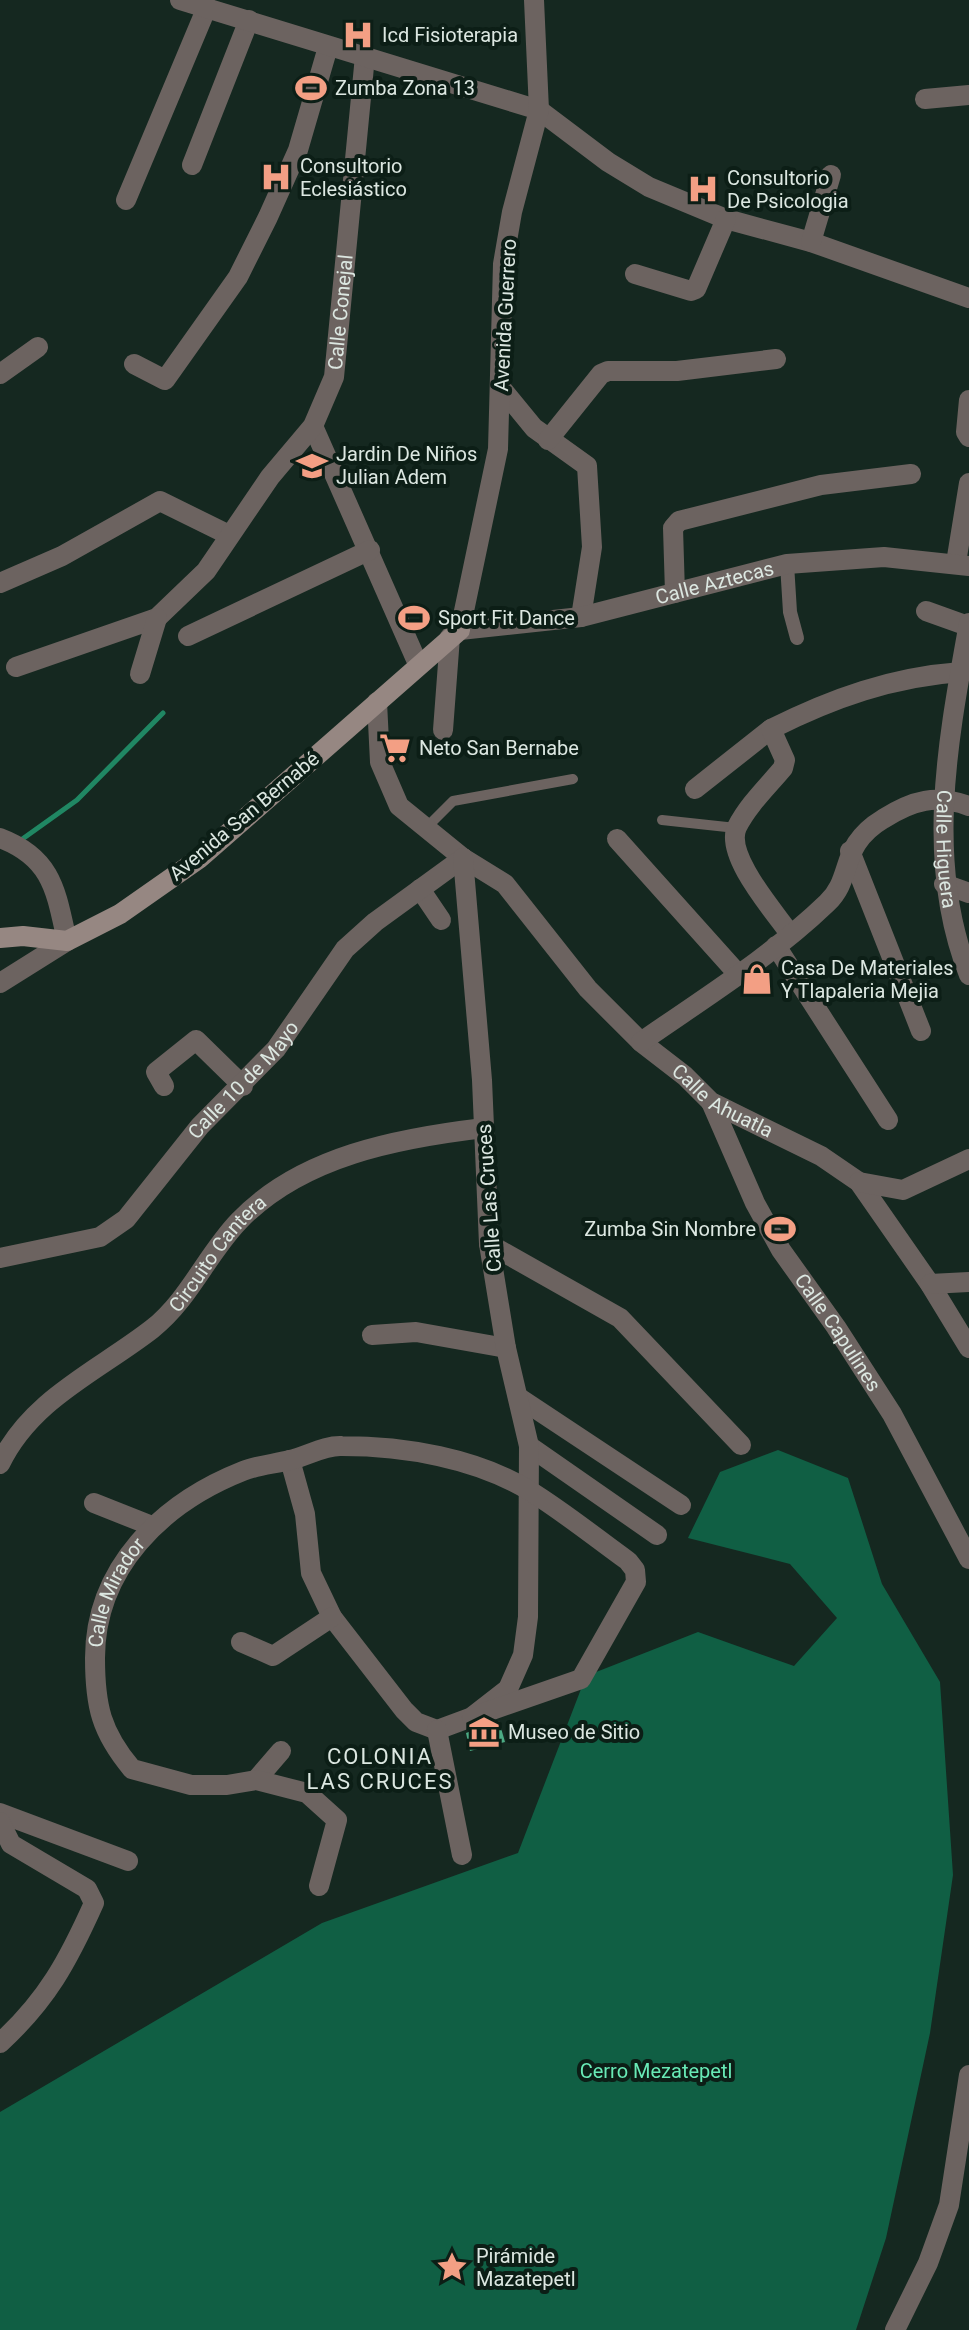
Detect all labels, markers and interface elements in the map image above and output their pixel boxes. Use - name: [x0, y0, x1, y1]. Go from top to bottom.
- hospital icon: Icd Fisioterapia: [341, 18, 375, 52]
- place label: Icd Fisioterapia: [382, 23, 518, 47]
- sports icon: Zumba Zona 13: [294, 71, 328, 105]
- place label: Zumba Zona 13: [335, 76, 475, 100]
- place label: Consultorio Eclesiástico: [300, 154, 407, 201]
- hospital icon: Consultorio Eclesiástico: [259, 160, 293, 194]
- place label: Consultorio De Psicologia: [727, 166, 849, 213]
- hospital icon: Consultorio De Psicologia: [686, 172, 720, 206]
- street label: Avenida Guerrero: [489, 238, 521, 392]
- street label: Calle Conejal: [323, 253, 358, 371]
- place label: Jardin De Niños Julian Adem: [336, 442, 477, 489]
- school or university icon: Jardin De Niños Julian Adem: [295, 449, 329, 483]
- street label: Calle Aztecas: [653, 556, 776, 609]
- sports icon: Sport Fit Dance: [397, 601, 431, 635]
- place label: Sport Fit Dance: [438, 606, 575, 630]
- supermarket icon: Neto San Bernabe: [378, 731, 412, 765]
- place label: Neto San Bernabe: [419, 736, 579, 760]
- street label: Avenida San Bernabé: [164, 746, 324, 886]
- street label: Calle Higuera: [931, 789, 962, 910]
- place label: Casa De Materiales Y Tlapaleria Mejia: [781, 956, 954, 1003]
- shop icon: Casa De Materiales Y Tlapaleria Mejia: [740, 962, 774, 996]
- street label: Calle 10 de Mayo: [183, 1016, 304, 1144]
- street label: Calle Ahuatla: [667, 1059, 777, 1143]
- street label: Calle Las Cruces: [472, 1123, 506, 1273]
- street label: Circuito Cantera: [164, 1190, 271, 1317]
- sports icon: Zumba Sin Nombre: [763, 1212, 797, 1246]
- place label: Zumba Sin Nombre: [584, 1217, 756, 1241]
- street label: Calle Capulines: [790, 1269, 886, 1396]
- street label: Calle Mirador: [83, 1532, 150, 1648]
- museum icon: Museo de Sitio: [467, 1715, 501, 1749]
- place label: Museo de Sitio: [508, 1720, 640, 1744]
- district label: COLONIA LAS CRUCES: [307, 1744, 453, 1794]
- park label: Cerro Mezatepetl: [580, 2059, 732, 2083]
- place label: Pirámide Mazatepetl: [476, 2244, 576, 2291]
- place icon: Pirámide Mazatepetl: [435, 2250, 469, 2284]

